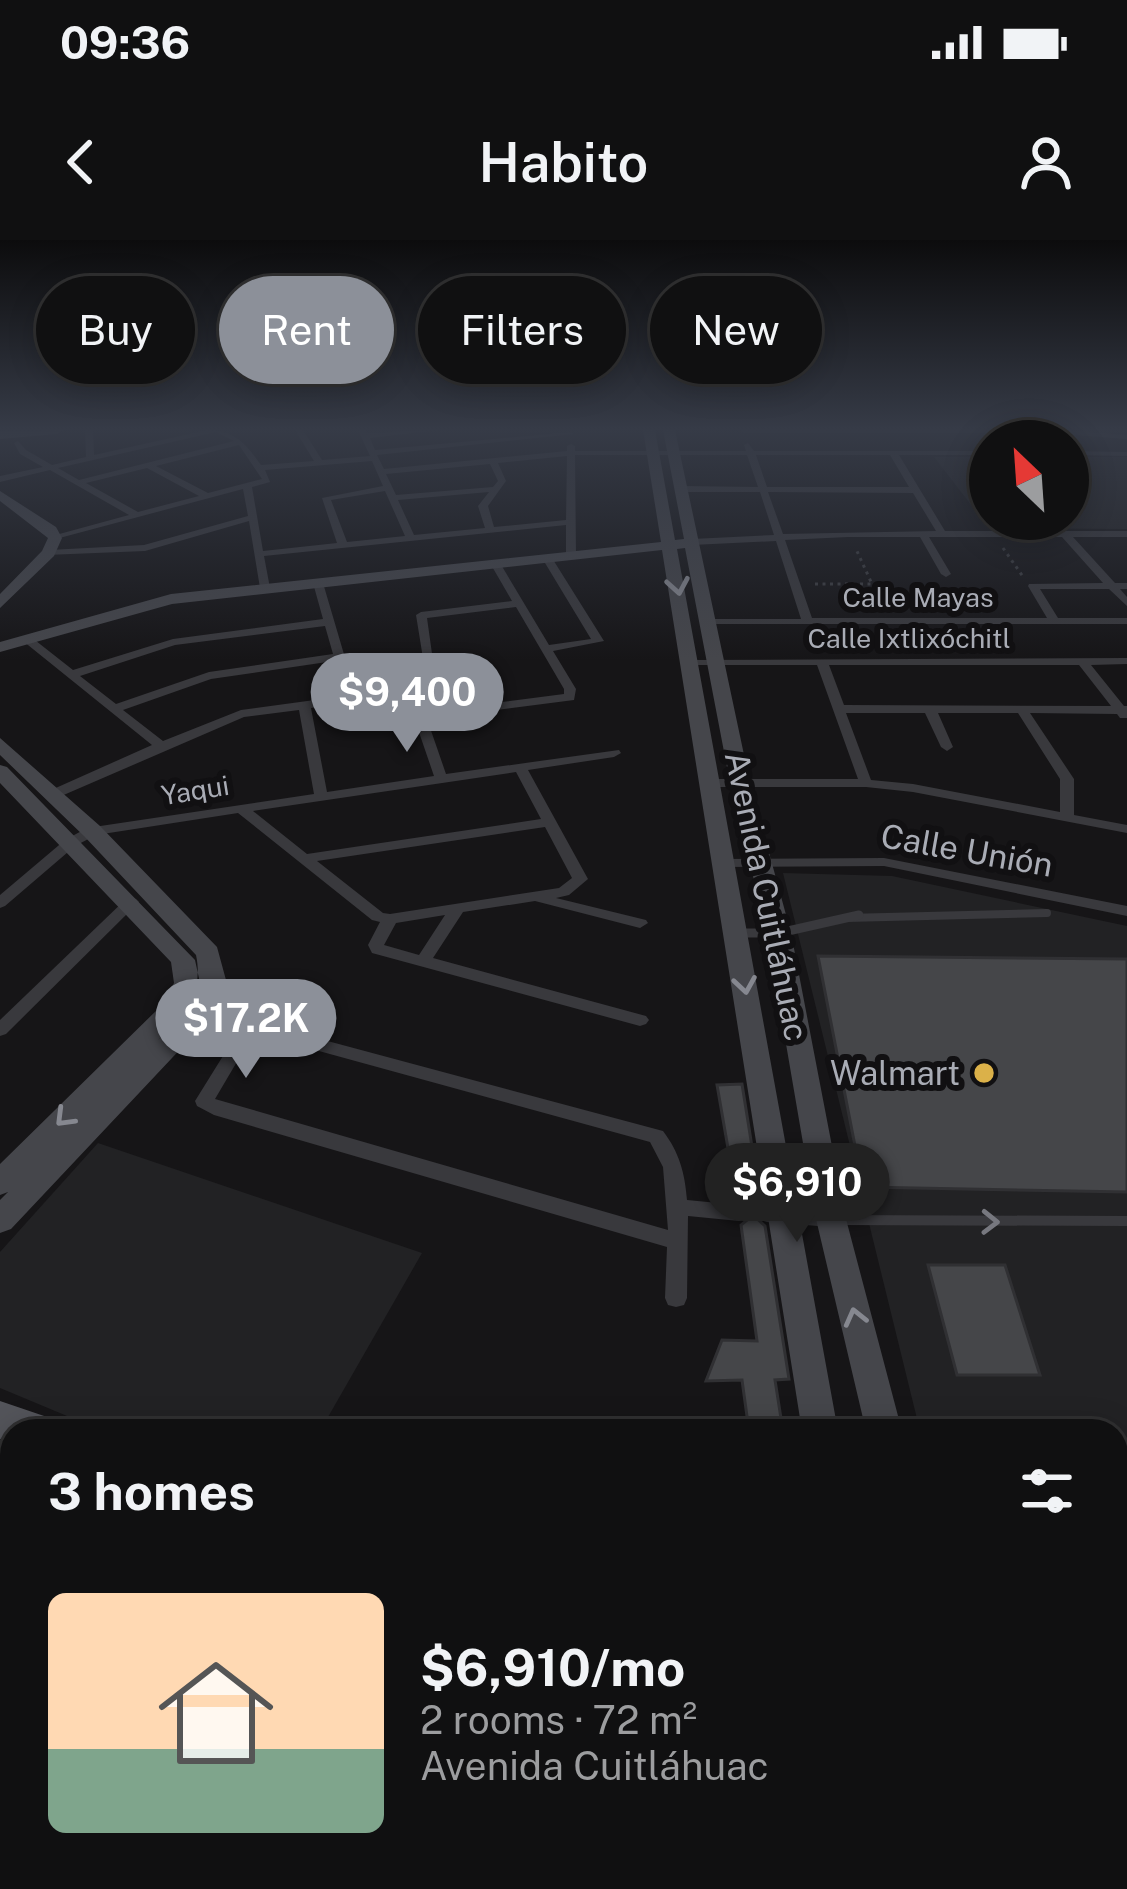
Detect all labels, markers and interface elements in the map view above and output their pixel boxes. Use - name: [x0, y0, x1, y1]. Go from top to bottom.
- text: 09:36: [60, 16, 190, 69]
- icon: back: [48, 129, 114, 195]
- icon: person: [1013, 129, 1079, 195]
- text: Habito: [479, 131, 648, 194]
- chip: Buy: [36, 276, 195, 384]
- chip: Rent: [219, 276, 394, 384]
- chip: Filters: [418, 276, 626, 384]
- chip: New: [650, 276, 822, 384]
- north arrow: [969, 420, 1089, 540]
- map controls: [969, 420, 1089, 540]
- one-way arrow: [664, 576, 689, 596]
- street label: Calle Mayas: [842, 581, 994, 613]
- street label: Calle Ixtlixóchitl: [807, 622, 1011, 654]
- pin: $9,400: [309, 653, 505, 755]
- text: $9,400: [338, 669, 476, 715]
- street label: Avenida Cuitláhuac: [718, 748, 816, 1044]
- street label: Yaqui: [159, 769, 231, 811]
- street label: Calle Unión: [878, 816, 1056, 884]
- one-way arrow: [731, 974, 756, 994]
- pin: $17.2K: [148, 979, 344, 1081]
- text: $17.2K: [182, 995, 310, 1041]
- place label: Walmart: [830, 1054, 960, 1092]
- marker: Walmart: [971, 1060, 997, 1086]
- one-way arrow: [56, 1104, 78, 1126]
- pin: $6,910: [699, 1143, 895, 1245]
- text: $6,910: [732, 1159, 862, 1205]
- one-way arrow: [982, 1209, 1000, 1235]
- one-way arrow: [844, 1308, 869, 1328]
- icon: filters: [1014, 1458, 1080, 1524]
- text: 3 homes: [48, 1462, 255, 1521]
- text: $6,910/mo: [420, 1638, 685, 1697]
- icon: home: [144, 1641, 288, 1785]
- text: 2 rooms · 72 m²: [420, 1697, 697, 1743]
- text: Avenida Cuitláhuac: [420, 1743, 769, 1789]

